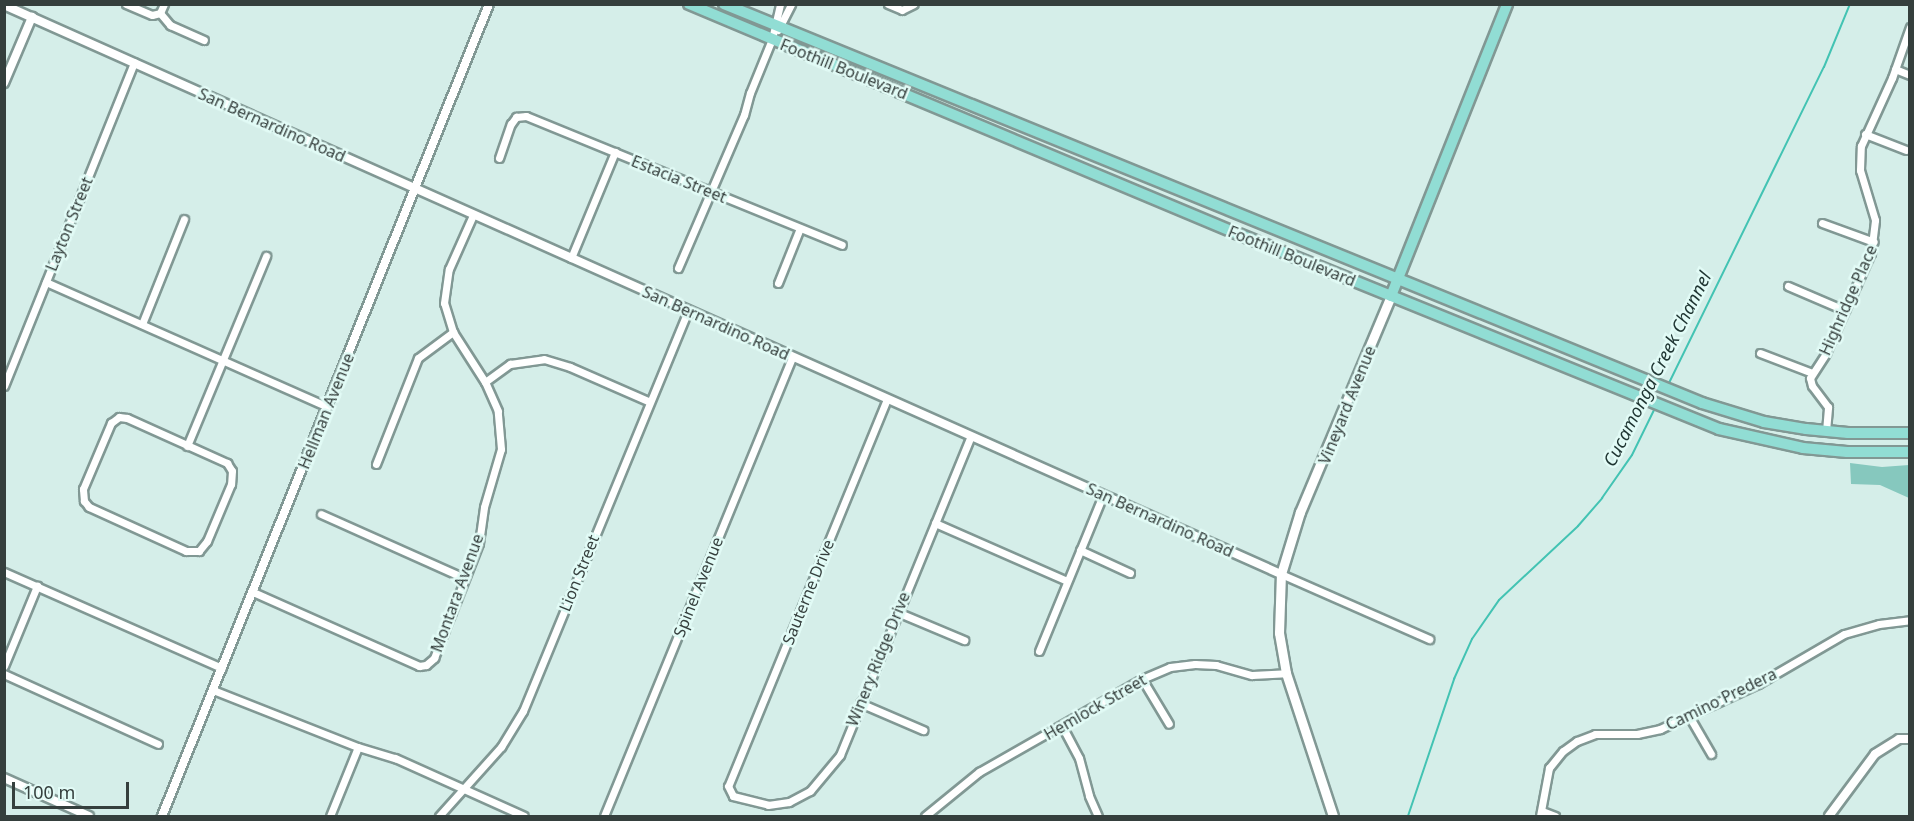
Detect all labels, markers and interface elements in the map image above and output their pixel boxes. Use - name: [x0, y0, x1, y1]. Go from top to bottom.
- street label: Foothill Boulevard: [777, 35, 911, 103]
- street label: San Bernardino Road: [195, 84, 349, 166]
- street label: Estacia Street: [629, 151, 729, 207]
- street label: Layton Street: [41, 174, 97, 274]
- street label: Foothill Boulevard: [1225, 222, 1359, 290]
- street label: Highridge Place: [1815, 242, 1881, 358]
- water label: Cucamonga Creek Channel: [1598, 268, 1716, 470]
- street label: San Bernardino Road: [639, 282, 793, 364]
- street label: Vineyard Avenue: [1315, 343, 1379, 467]
- street label: Hellman Avenue: [294, 350, 358, 472]
- street label: San Bernardino Road: [1083, 479, 1237, 561]
- street label: Montara Avenue: [427, 531, 487, 655]
- street label: Lion Street: [555, 532, 603, 614]
- street label: Spinel Avenue: [669, 534, 727, 640]
- street label: Sauterne Drive: [778, 537, 838, 647]
- street label: Winery Ridge Drive: [842, 589, 914, 729]
- street label: Camino Predera: [1662, 664, 1780, 734]
- street label: Hemlock Street: [1041, 670, 1149, 744]
- scale bar: [15, 770, 132, 808]
- text: 100 m: [23, 780, 75, 804]

